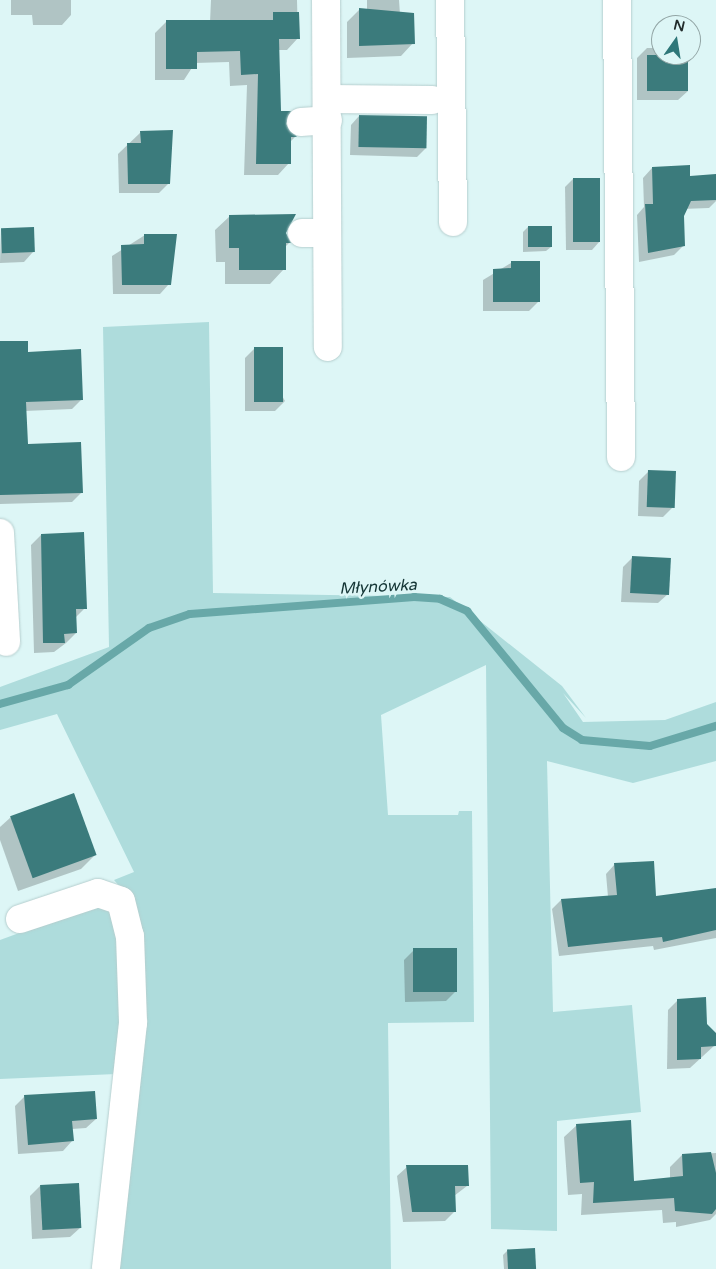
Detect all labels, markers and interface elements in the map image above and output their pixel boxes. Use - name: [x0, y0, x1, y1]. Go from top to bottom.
- north arrow: [651, 15, 701, 65]
- text: N: [672, 16, 687, 35]
- water label: Młynówka: [339, 575, 417, 599]

